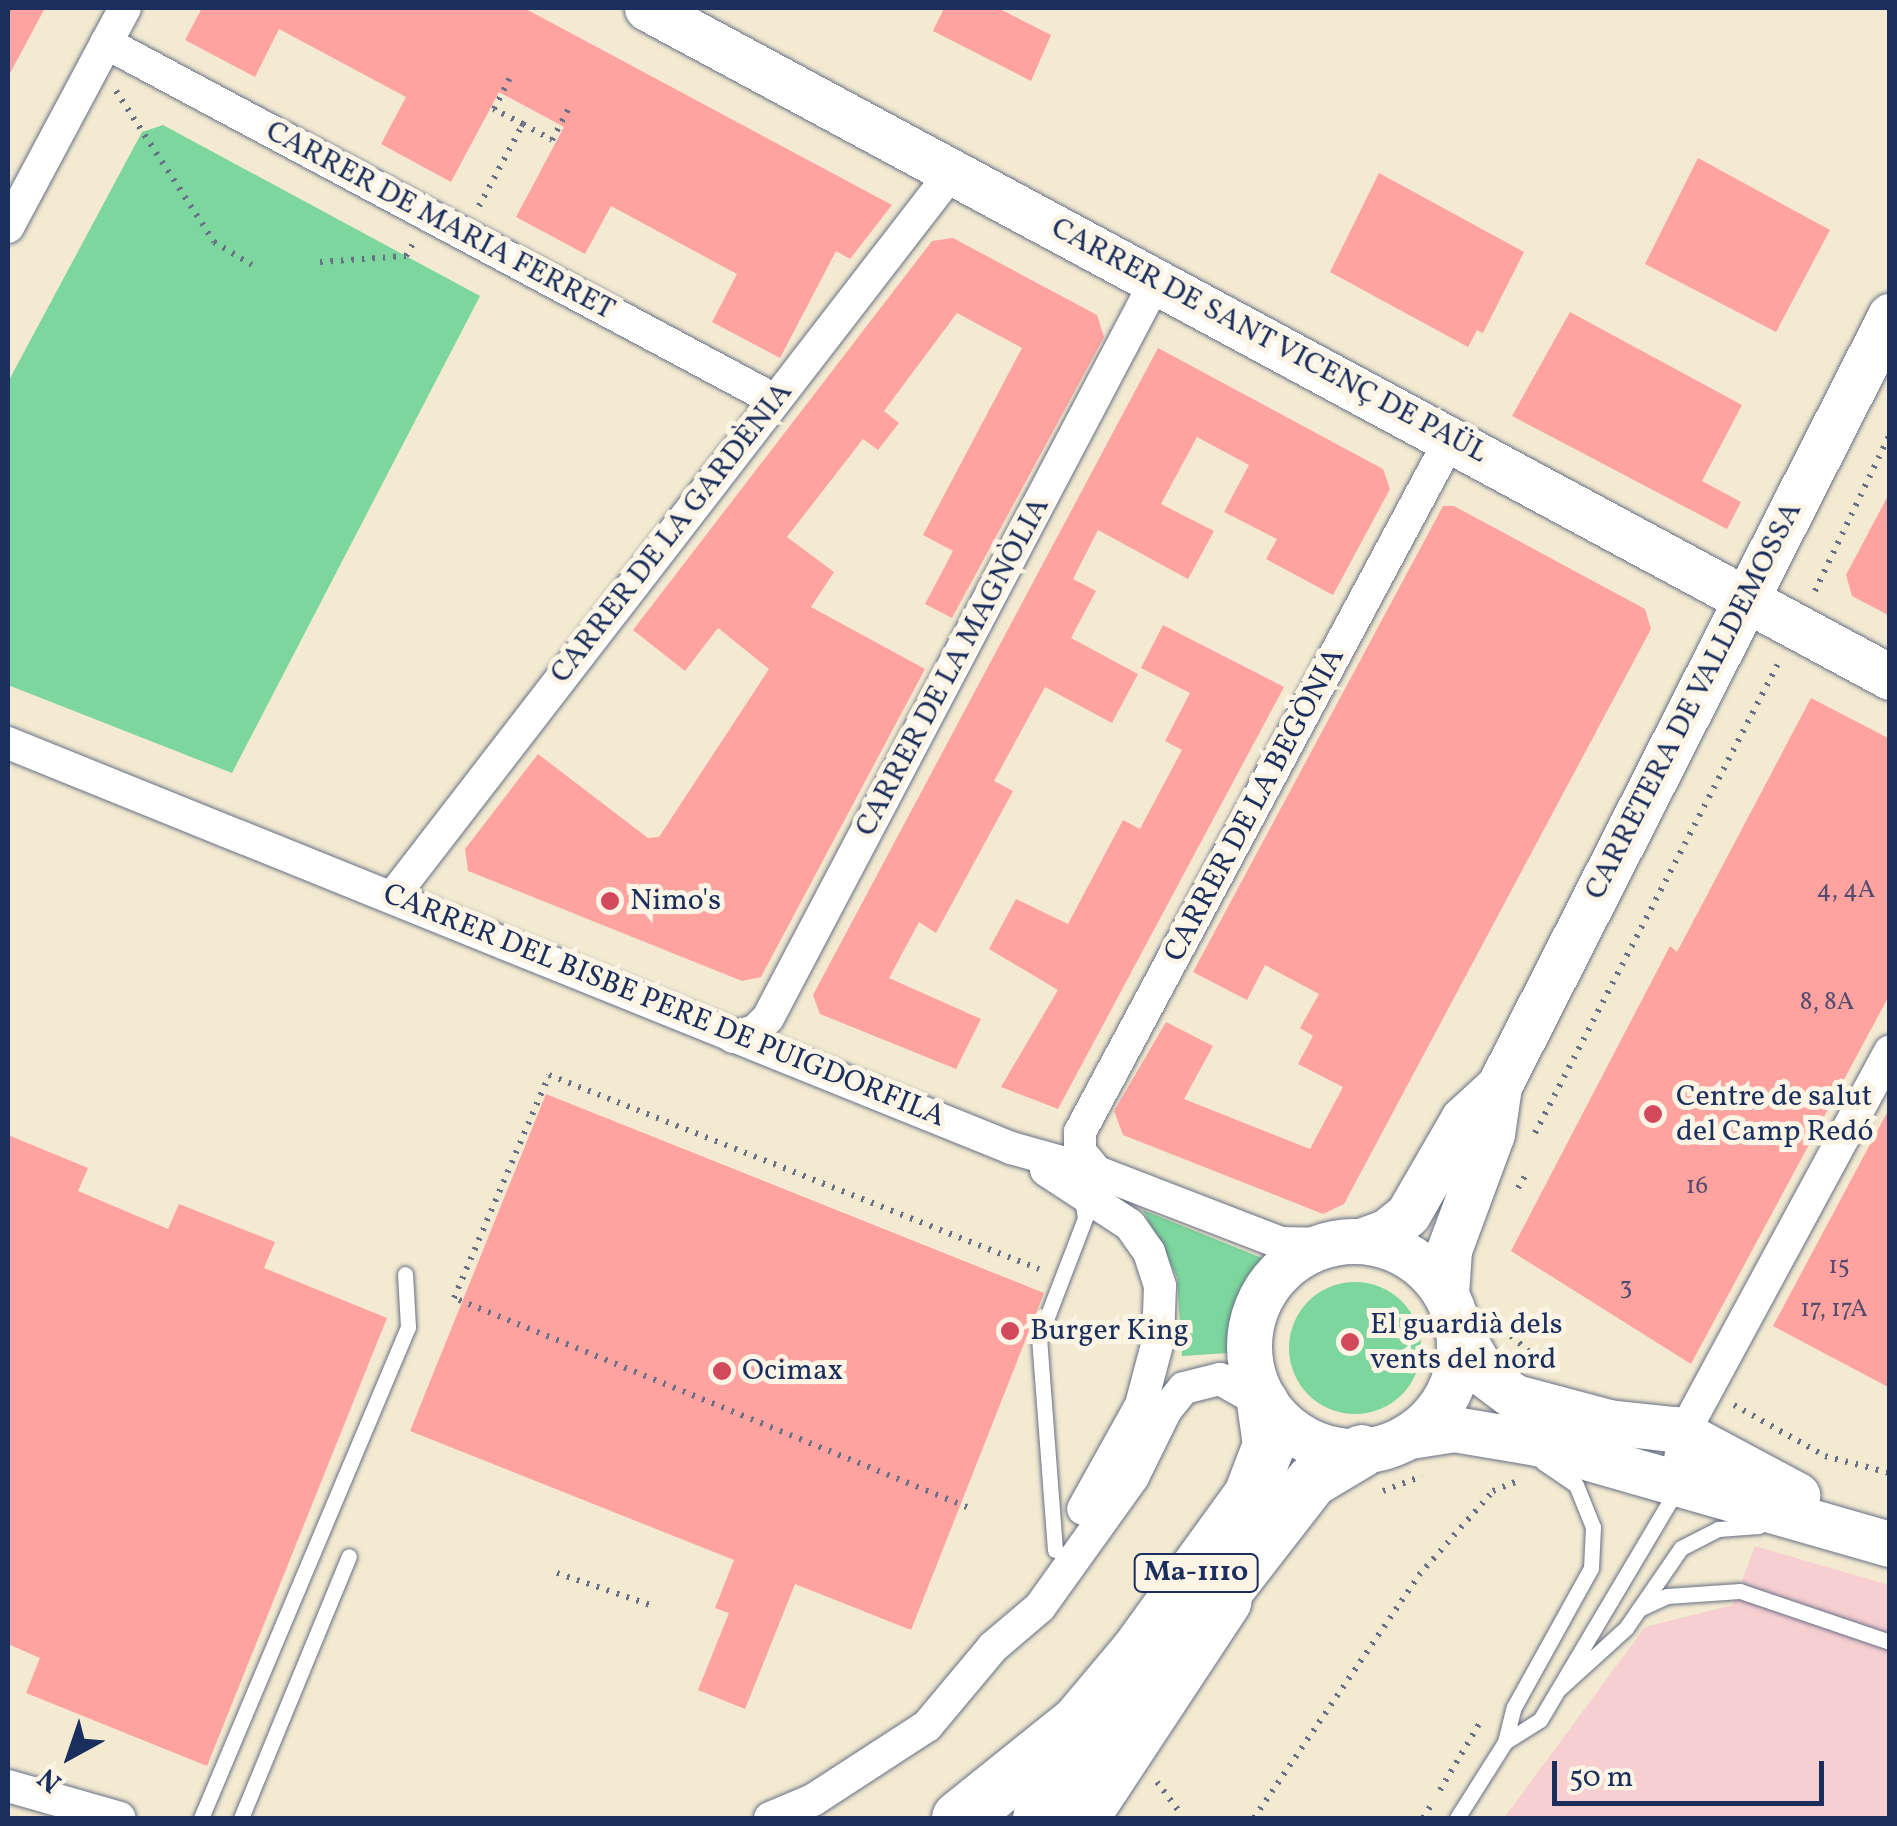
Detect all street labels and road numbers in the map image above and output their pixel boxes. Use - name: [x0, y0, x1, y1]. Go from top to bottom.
- street label: CARRER DE MARIA FERRET: [259, 114, 621, 328]
- street label: CARRER DE SANT VICENÇ DE PAÜL: [1044, 210, 1494, 472]
- street label: CARRER DE LA GARDÈNIA: [543, 375, 801, 691]
- street label: CARRER DE LA MAGNÒLIA: [848, 491, 1058, 843]
- street label: CARRETERA DE VALLDEMOSSA: [1578, 496, 1810, 906]
- street label: CARRER DE LA BEGÒNIA: [1157, 642, 1353, 968]
- street label: CARRER DEL BISBE PERE DE PUIGDORFILA: [378, 876, 950, 1136]
- road number: Ma-1110: [1134, 1550, 1258, 1596]

